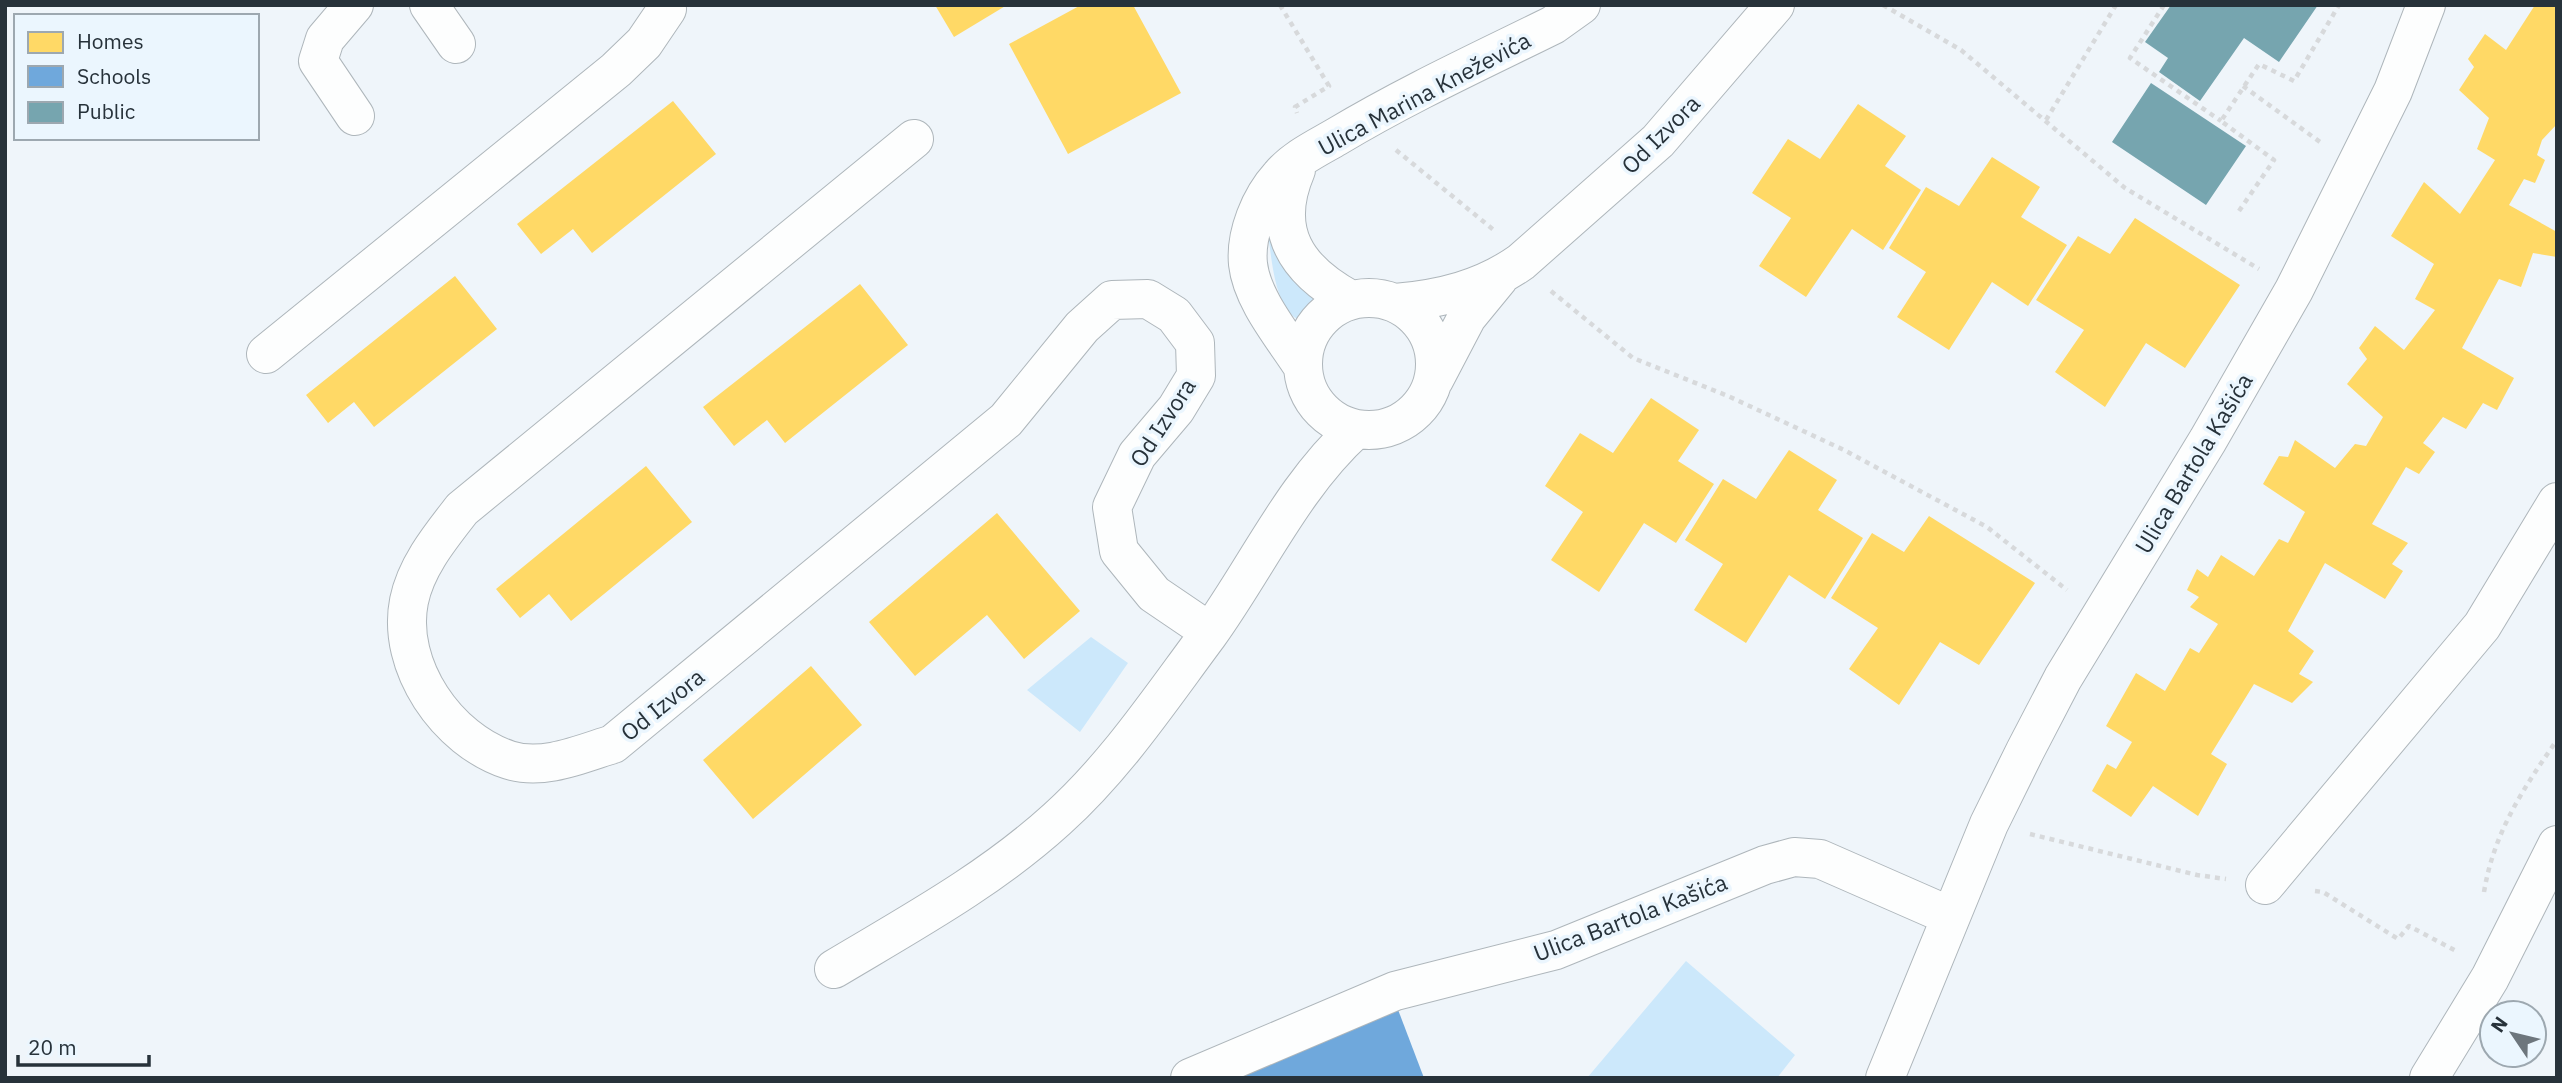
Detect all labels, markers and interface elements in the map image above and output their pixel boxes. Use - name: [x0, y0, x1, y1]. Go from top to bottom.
- legend: [14, 14, 259, 140]
- street label: Ulica Marina Kneževića: [1313, 24, 1535, 162]
- text: Homes: [77, 27, 144, 55]
- text: Schools: [77, 62, 151, 90]
- street label: Od Izvora: [1614, 88, 1706, 180]
- text: Public: [77, 97, 135, 125]
- street label: Ulica Bartola Kašića: [2127, 367, 2259, 559]
- street label: Od Izvora: [1122, 372, 1202, 472]
- street label: Od Izvora: [614, 661, 710, 747]
- street label: Ulica Bartola Kašića: [1529, 866, 1731, 968]
- north arrow: [2478, 999, 2548, 1069]
- text: N: [2485, 1012, 2513, 1037]
- scale bar: [18, 1024, 149, 1068]
- text: 20 m: [28, 1033, 77, 1061]

